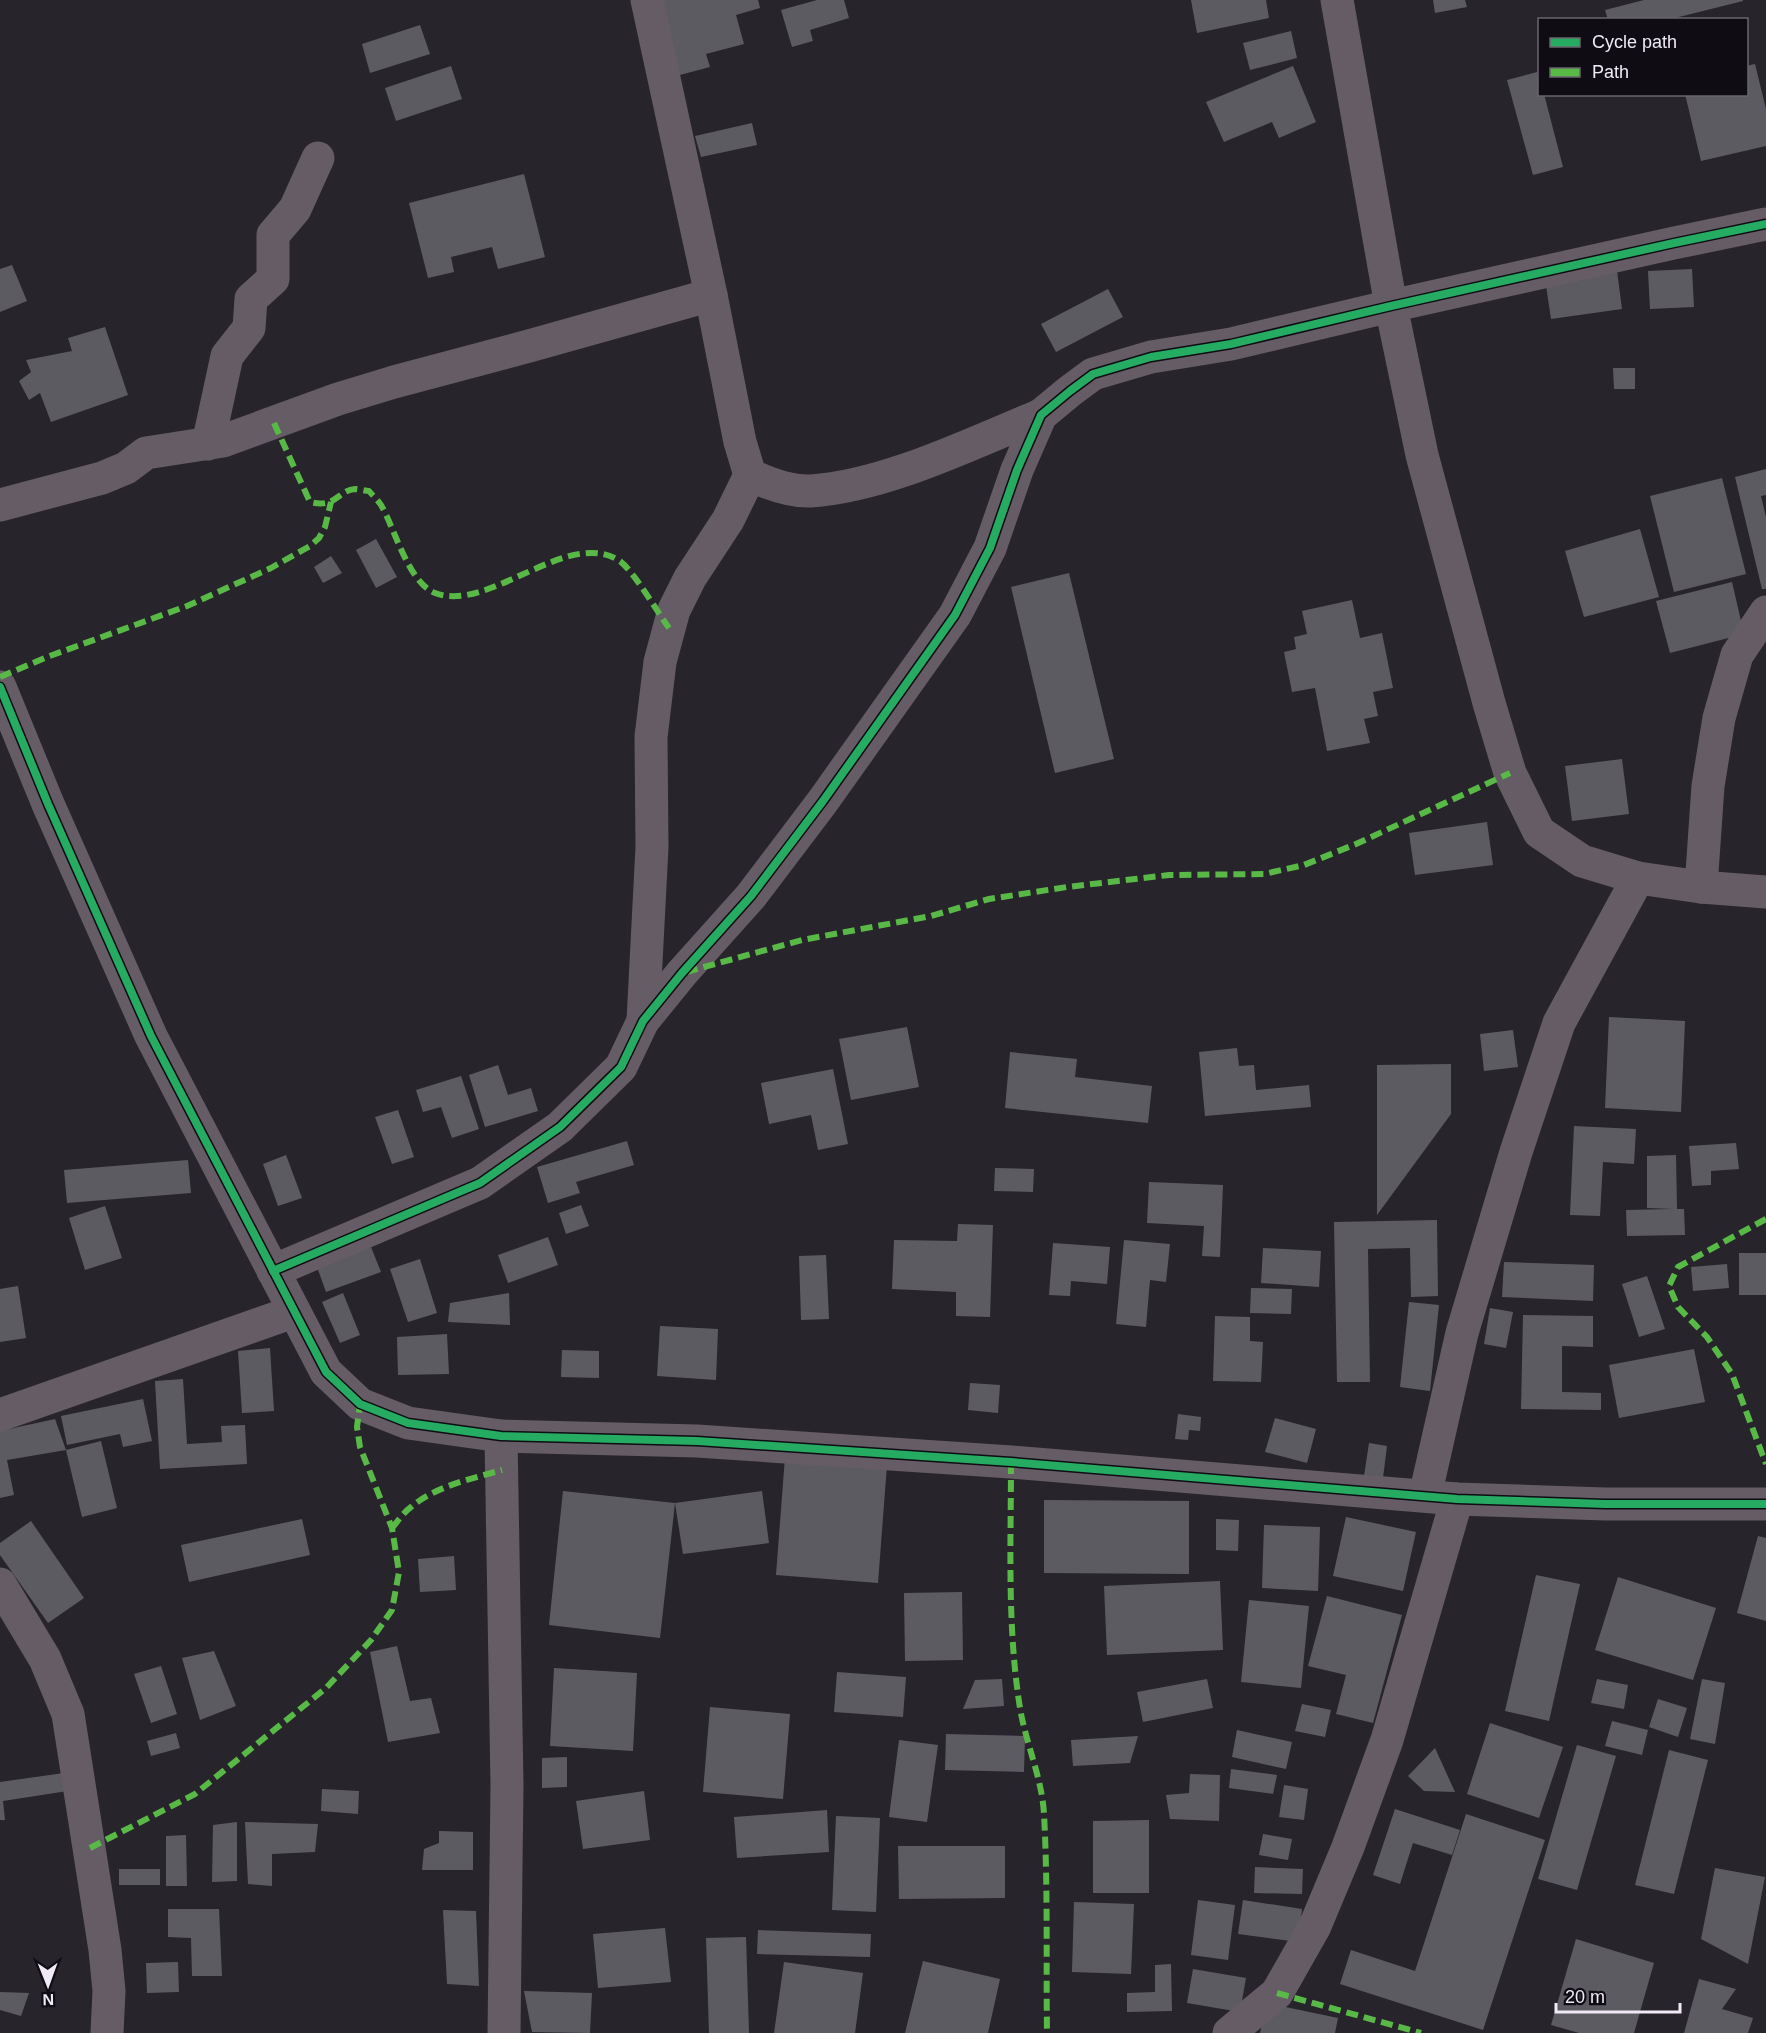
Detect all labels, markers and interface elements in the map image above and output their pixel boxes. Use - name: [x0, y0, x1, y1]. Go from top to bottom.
- legend: [1538, 18, 1748, 96]
- text: Cycle path: [1592, 32, 1677, 52]
- text: Path: [1592, 62, 1629, 82]
- north arrow: [18, 1955, 78, 2015]
- scale bar: [1556, 1976, 1680, 2014]
- text: 20 m: [1565, 1987, 1605, 2007]
- text: N: [42, 1991, 54, 2008]

